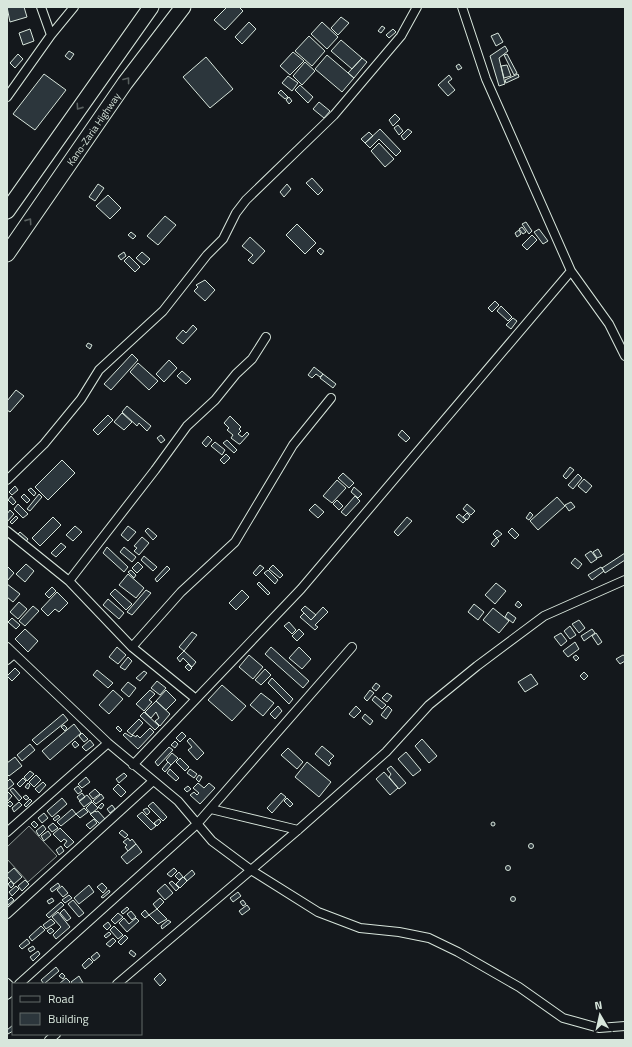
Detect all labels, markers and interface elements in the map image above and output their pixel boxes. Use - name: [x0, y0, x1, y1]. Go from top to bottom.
- one-way arrow: [122, 78, 129, 85]
- street label: Kano-Zaria Highway: [63, 89, 124, 168]
- one-way arrow: [76, 103, 84, 110]
- one-way arrow: [24, 218, 32, 225]
- legend: [12, 983, 142, 1035]
- text: Road: [48, 989, 74, 1008]
- north arrow: [580, 995, 620, 1035]
- text: N: [593, 997, 603, 1014]
- text: Building: [48, 1009, 89, 1028]

